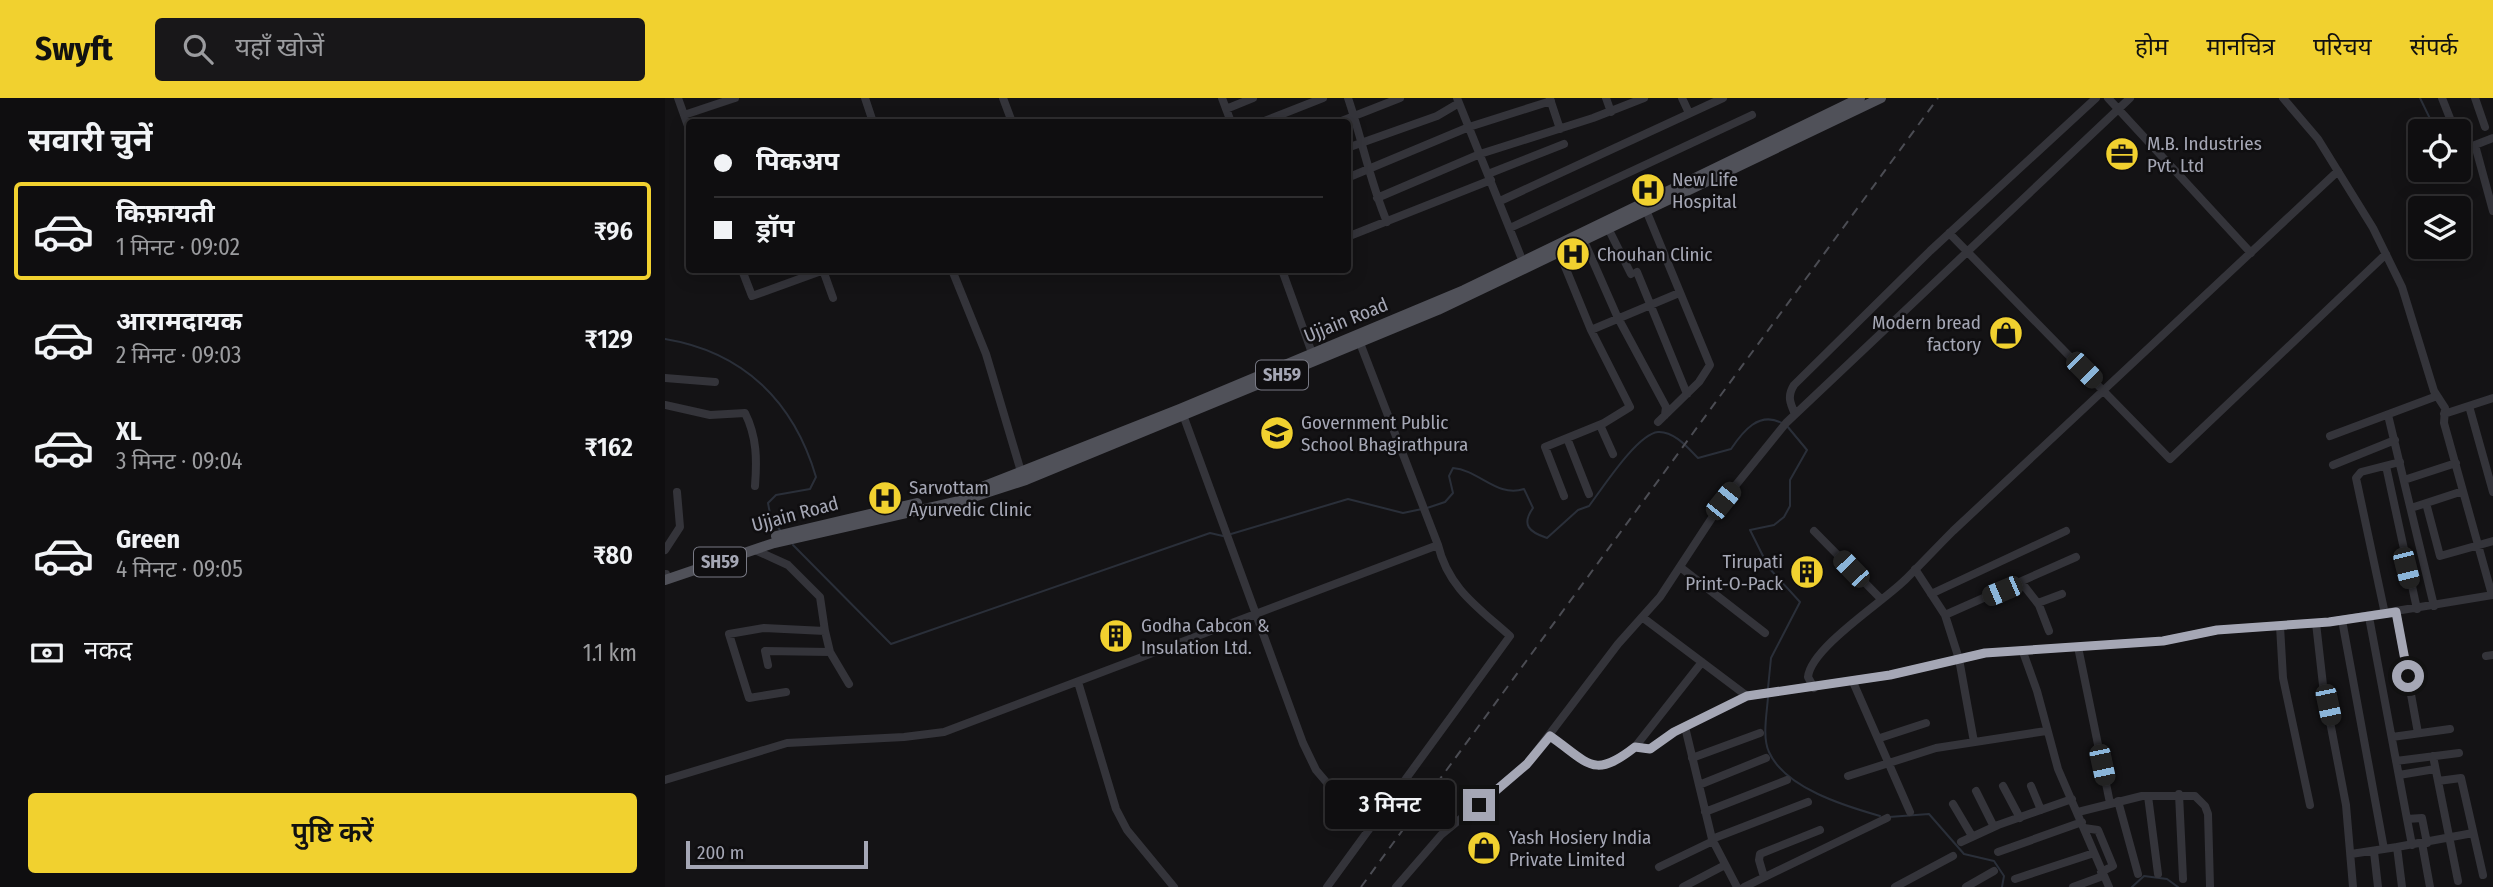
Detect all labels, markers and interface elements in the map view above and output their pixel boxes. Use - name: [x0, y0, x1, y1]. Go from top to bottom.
- search box: [155, 18, 645, 81]
- text: Swyft: [35, 29, 113, 69]
- icon: search: [179, 30, 217, 68]
- text: यहाँ खोजें: [235, 32, 324, 63]
- text: होम: [2135, 33, 2168, 61]
- text: मानचित्र: [2206, 33, 2275, 61]
- text: परिचय: [2313, 33, 2372, 61]
- text: संपर्क: [2410, 33, 2458, 61]
- map controls: [2408, 119, 2471, 259]
- button: locate: [2408, 119, 2471, 182]
- text: सवारी चुनें: [28, 121, 152, 159]
- place label: M.B. Industries Pvt. Ltd: [2147, 132, 2262, 177]
- office icon: M.B. Industries Pvt. Ltd: [2103, 135, 2141, 173]
- text: पिकअप: [756, 146, 839, 177]
- place label: New Life Hospital: [1672, 168, 1738, 213]
- hospital icon: New Life Hospital: [1629, 171, 1667, 209]
- button: layers: [2408, 196, 2471, 259]
- text: किफ़ायती: [116, 198, 215, 229]
- icon: car: [32, 200, 95, 263]
- text: ड्रॉप: [756, 213, 794, 244]
- text: ₹96: [594, 216, 633, 247]
- text: 1 मिनट · 09:02: [116, 233, 240, 261]
- hospital icon: Chouhan Clinic: [1554, 235, 1592, 273]
- place label: Chouhan Clinic: [1597, 243, 1712, 266]
- street label: Ujjain Road: [1301, 293, 1391, 347]
- text: आरामदायक: [116, 306, 242, 337]
- icon: car: [32, 308, 95, 371]
- place label: Modern bread factory: [1872, 311, 1982, 356]
- shop icon: Modern bread factory: [1987, 314, 2025, 352]
- text: ₹129: [585, 324, 633, 355]
- text: 2 मिनट · 09:03: [116, 341, 241, 369]
- car: [2062, 348, 2107, 392]
- road number: SH59: [1256, 360, 1308, 390]
- place label: Government Public School Bhagirathpura: [1301, 411, 1468, 456]
- school or university icon: Government Public School Bhagirathpura: [1258, 414, 1296, 452]
- icon: car: [32, 416, 95, 479]
- text: XL: [116, 416, 142, 447]
- text: ₹162: [584, 432, 633, 463]
- text: 3 मिनट · 09:04: [116, 447, 243, 475]
- place label: Sarvottam Ayurvedic Clinic: [909, 476, 1032, 521]
- car: [1702, 478, 1745, 524]
- hospital icon: Sarvottam Ayurvedic Clinic: [866, 479, 904, 517]
- street label: Ujjain Road: [749, 491, 841, 537]
- icon: car: [32, 524, 95, 587]
- text: Green: [116, 524, 180, 555]
- text: ₹80: [593, 540, 633, 571]
- car: [2391, 545, 2422, 591]
- car: [1829, 547, 1874, 591]
- road number: SH59: [694, 548, 746, 576]
- place label: Tirupati Print-O-Pack: [1685, 550, 1783, 595]
- building icon: Tirupati Print-O-Pack: [1788, 553, 1826, 591]
- text: 4 मिनट · 09:05: [116, 555, 243, 583]
- car: [1979, 573, 2026, 609]
- place label: Godha Cabcon & Insulation Ltd.: [1141, 614, 1270, 659]
- building icon: Godha Cabcon & Insulation Ltd.: [1097, 617, 1135, 655]
- icon: cash: [28, 634, 66, 672]
- text: नकद: [84, 635, 132, 666]
- text: 1.1 km: [583, 639, 637, 667]
- route start: [2392, 660, 2424, 692]
- car: [2314, 682, 2343, 728]
- car: [2088, 742, 2117, 788]
- callout: 3 मिनट: [1325, 780, 1455, 830]
- route end: [1463, 789, 1495, 821]
- text: 3 मिनट: [1359, 790, 1421, 818]
- button: पुष्टि करें: [28, 793, 637, 873]
- place label: Yash Hosiery India Private Limited: [1509, 826, 1651, 871]
- shop icon: Yash Hosiery India Private Limited: [1465, 829, 1503, 867]
- scale bar: [686, 838, 868, 870]
- text: 200 m: [697, 841, 744, 864]

